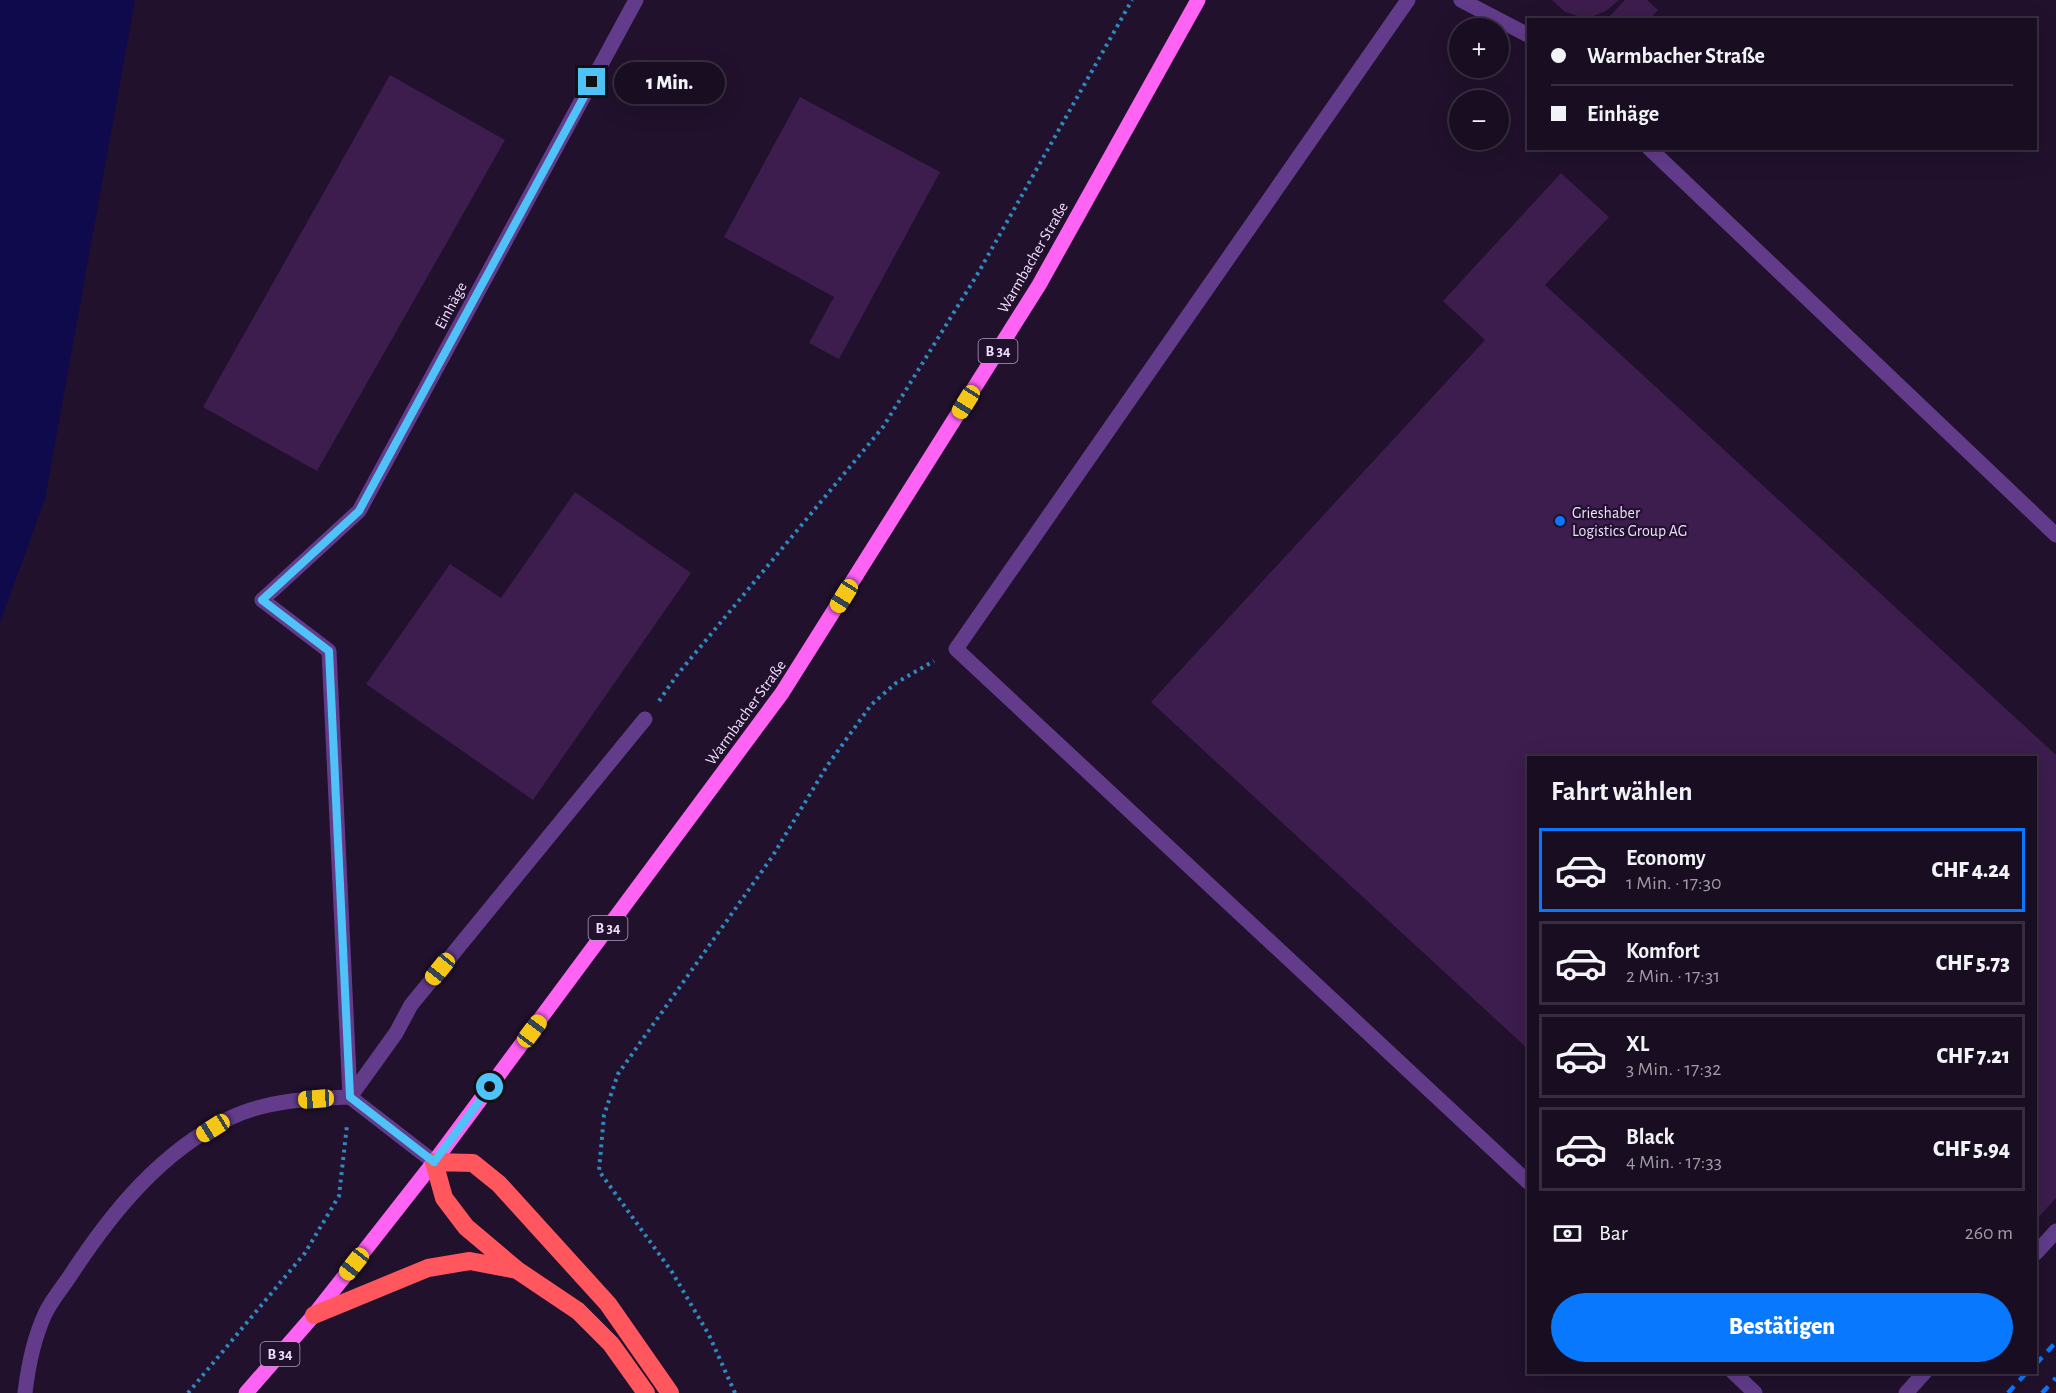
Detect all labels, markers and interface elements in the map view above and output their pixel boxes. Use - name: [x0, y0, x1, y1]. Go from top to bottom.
- map controls: [1449, 18, 1509, 150]
- button: +: [1449, 18, 1509, 78]
- text: Warmbacher Straße: [1587, 45, 1765, 67]
- callout: 1 Min.: [613, 61, 724, 103]
- route end: [578, 68, 605, 95]
- text: 1 Min.: [646, 73, 693, 93]
- button: −: [1449, 90, 1509, 150]
- text: Einhäge: [1587, 103, 1659, 125]
- street label: Warmbacher Straße: [995, 199, 1071, 316]
- street label: Einhäge: [432, 279, 470, 332]
- road number: B 34: [978, 339, 1018, 363]
- car: [949, 382, 983, 422]
- place label: Grieshaber Logistics Group AG: [1572, 505, 1687, 539]
- marker: Grieshaber Logistics Group AG: [1553, 514, 1567, 528]
- car: [827, 576, 861, 616]
- street label: Warmbacher Straße: [703, 657, 789, 768]
- text: Fahrt wählen: [1551, 778, 1693, 805]
- icon: car: [1554, 843, 1608, 897]
- text: Economy: [1626, 847, 1706, 869]
- text: CHF 4.24: [1932, 859, 2010, 881]
- text: 1 Min. · 17:30: [1626, 873, 1721, 893]
- road number: B 34: [588, 916, 628, 940]
- icon: car: [1554, 936, 1608, 990]
- text: Komfort: [1626, 940, 1700, 962]
- car: [422, 949, 458, 989]
- text: CHF 5.73: [1936, 952, 2010, 974]
- text: 2 Min. · 17:31: [1626, 966, 1720, 986]
- car: [514, 1011, 550, 1051]
- icon: car: [1554, 1029, 1608, 1083]
- text: XL: [1626, 1033, 1649, 1055]
- text: CHF 7.21: [1936, 1045, 2010, 1067]
- text: 3 Min. · 17:32: [1626, 1059, 1721, 1079]
- route start: [476, 1073, 503, 1100]
- car: [297, 1089, 335, 1109]
- car: [193, 1111, 233, 1145]
- icon: car: [1554, 1122, 1608, 1176]
- text: Black: [1626, 1126, 1674, 1148]
- text: CHF 5.94: [1933, 1138, 2010, 1160]
- text: 4 Min. · 17:33: [1626, 1152, 1722, 1172]
- icon: cash: [1551, 1217, 1584, 1250]
- text: Bar: [1599, 1222, 1628, 1244]
- text: 260 m: [1965, 1223, 2013, 1243]
- car: [336, 1244, 372, 1284]
- button: Bestätigen: [1551, 1293, 2013, 1362]
- road number: B 34: [260, 1342, 300, 1366]

